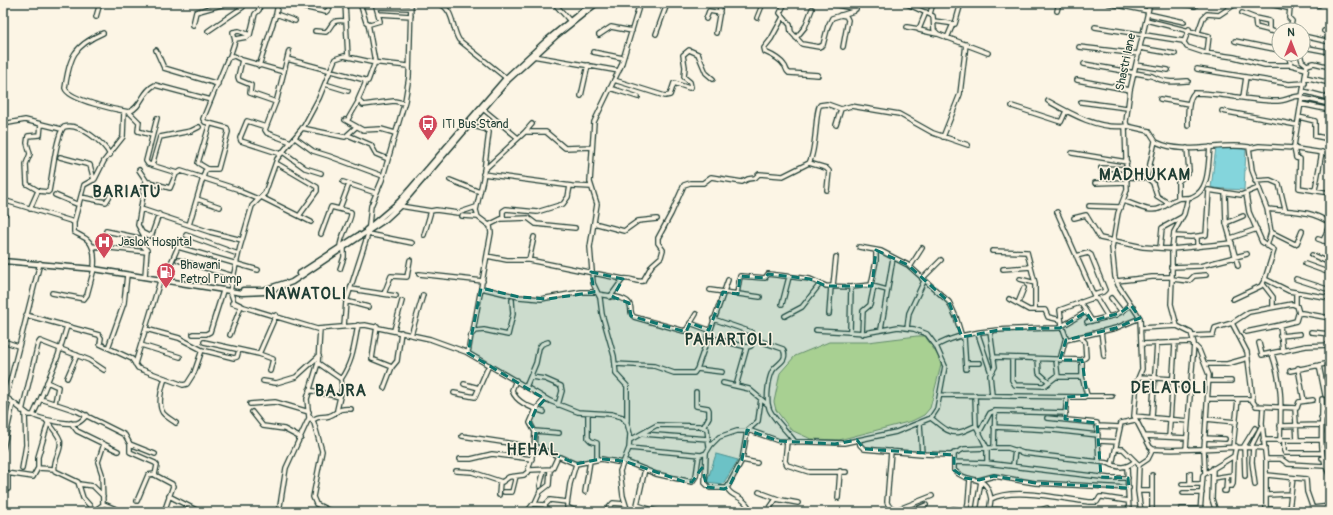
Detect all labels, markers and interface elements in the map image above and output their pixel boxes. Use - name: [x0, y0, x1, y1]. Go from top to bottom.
- north arrow: [1271, 22, 1311, 62]
- text: N: [1287, 26, 1295, 39]
- street label: Shastri lane: [1113, 32, 1139, 92]
- bus stop icon: ITI Bus Stand: [417, 113, 439, 141]
- place label: ITI Bus Stand: [442, 117, 509, 132]
- district label: MADHUKAM: [1099, 165, 1191, 185]
- district label: BARIATU: [93, 182, 161, 202]
- hospital icon: Jaslok Hospital: [93, 231, 115, 259]
- place label: Jaslok Hospital: [118, 235, 192, 250]
- place label: Bhawani Petrol Pump: [180, 258, 242, 287]
- fuel station icon: Bhawani Petrol Pump: [155, 261, 177, 289]
- district label: NAWATOLI: [265, 284, 347, 304]
- district label: PAHARTOLI: [685, 330, 773, 350]
- district label: DELATOLI: [1130, 378, 1208, 398]
- district label: BAJRA: [315, 381, 367, 401]
- district label: HEHAL: [507, 440, 559, 460]

